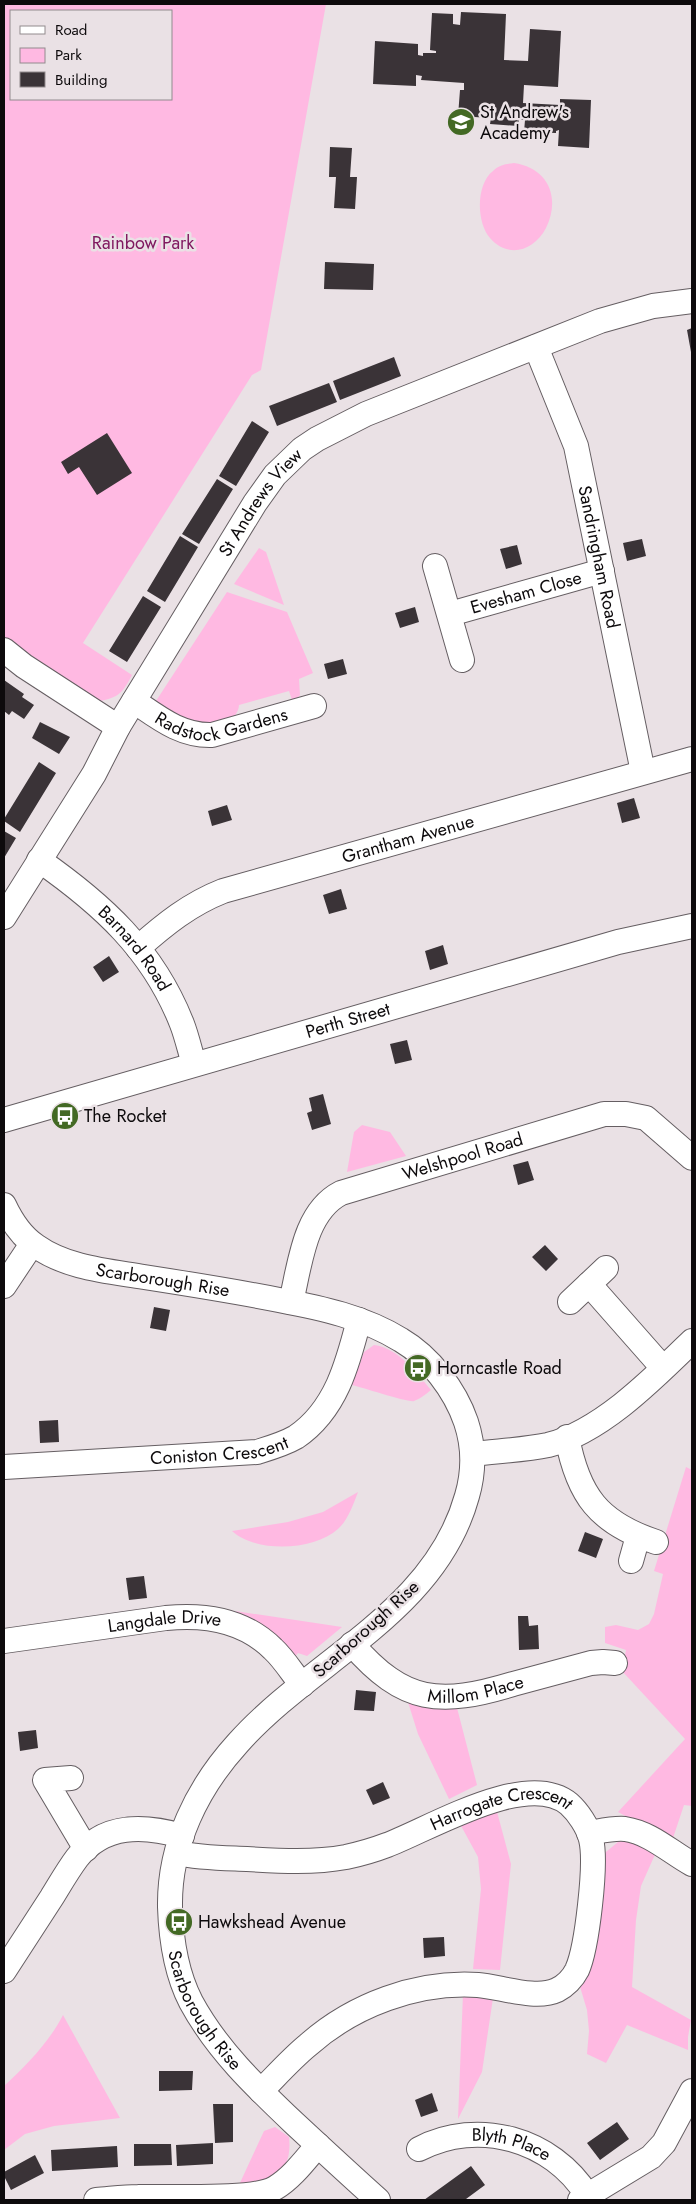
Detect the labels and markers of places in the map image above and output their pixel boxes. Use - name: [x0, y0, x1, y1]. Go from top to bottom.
- place label: St Andrew's Academy: [480, 99, 569, 146]
- school or university icon: St Andrew's Academy: [446, 107, 476, 137]
- bus stop icon: The Rocket: [50, 1101, 80, 1131]
- place label: The Rocket: [84, 1103, 167, 1129]
- bus stop icon: Horncastle Road: [403, 1353, 433, 1383]
- place label: Horncastle Road: [437, 1355, 562, 1381]
- bus stop icon: Hawkshead Avenue: [164, 1907, 194, 1937]
- place label: Hawkshead Avenue: [198, 1909, 346, 1935]

